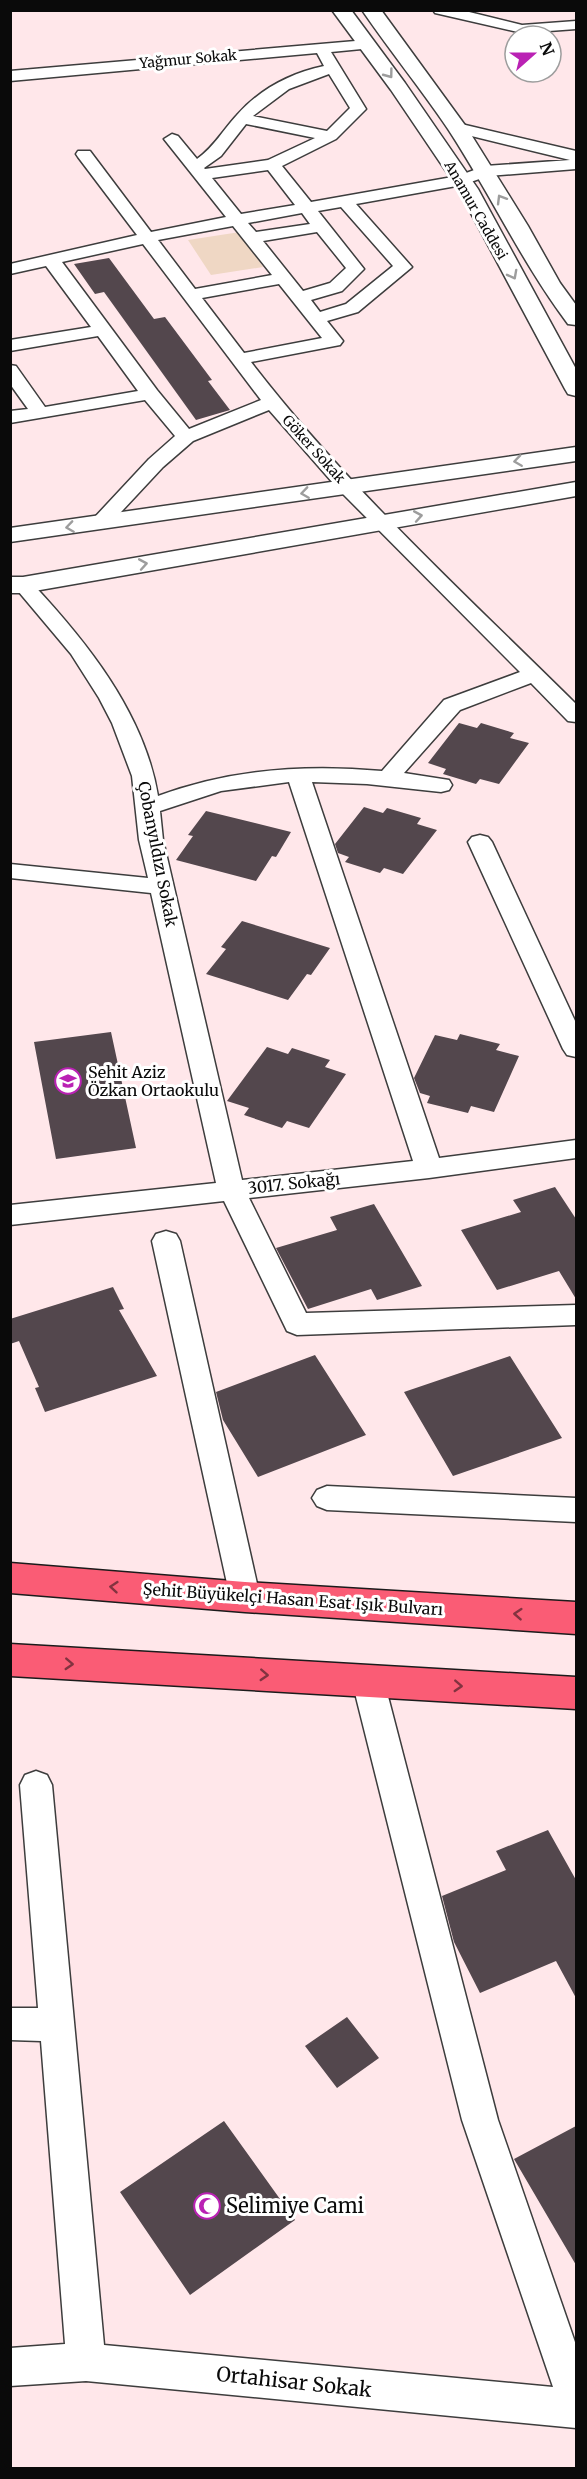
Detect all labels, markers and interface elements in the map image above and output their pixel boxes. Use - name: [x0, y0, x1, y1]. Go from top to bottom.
- north arrow: [503, 24, 563, 84]
- text: N: [535, 39, 559, 58]
- street label: Yağmur Sokak: [137, 46, 238, 72]
- one-way arrow: [381, 68, 392, 79]
- street label: Anamur Caddesi: [440, 157, 512, 263]
- one-way arrow: [497, 195, 509, 205]
- one-way arrow: [506, 269, 518, 280]
- street label: Göker Sokak: [279, 411, 349, 487]
- one-way arrow: [514, 455, 523, 467]
- one-way arrow: [300, 487, 309, 499]
- one-way arrow: [413, 511, 423, 523]
- one-way arrow: [66, 520, 75, 532]
- one-way arrow: [138, 558, 148, 571]
- street label: Çobanyıldızı Sokak: [134, 780, 182, 929]
- place label: Şehit Aziz Özkan Ortaokulu: [88, 1062, 219, 1100]
- school or university icon: Şehit Aziz Özkan Ortaokulu: [53, 1066, 83, 1096]
- street label: 3017. Sokağı: [247, 1168, 341, 1198]
- street label: Şehit Büyükelçi Hasan Esat Işık Bulvarı: [142, 1579, 444, 1619]
- one-way arrow: [110, 1580, 119, 1593]
- one-way arrow: [514, 1608, 523, 1621]
- one-way arrow: [64, 1657, 73, 1670]
- one-way arrow: [259, 1668, 268, 1681]
- one-way arrow: [454, 1680, 463, 1693]
- mosque icon: Selimiye Cami: [192, 2191, 222, 2221]
- place label: Selimiye Cami: [226, 2193, 364, 2218]
- street label: Ortahisar Sokak: [215, 2361, 373, 2402]

